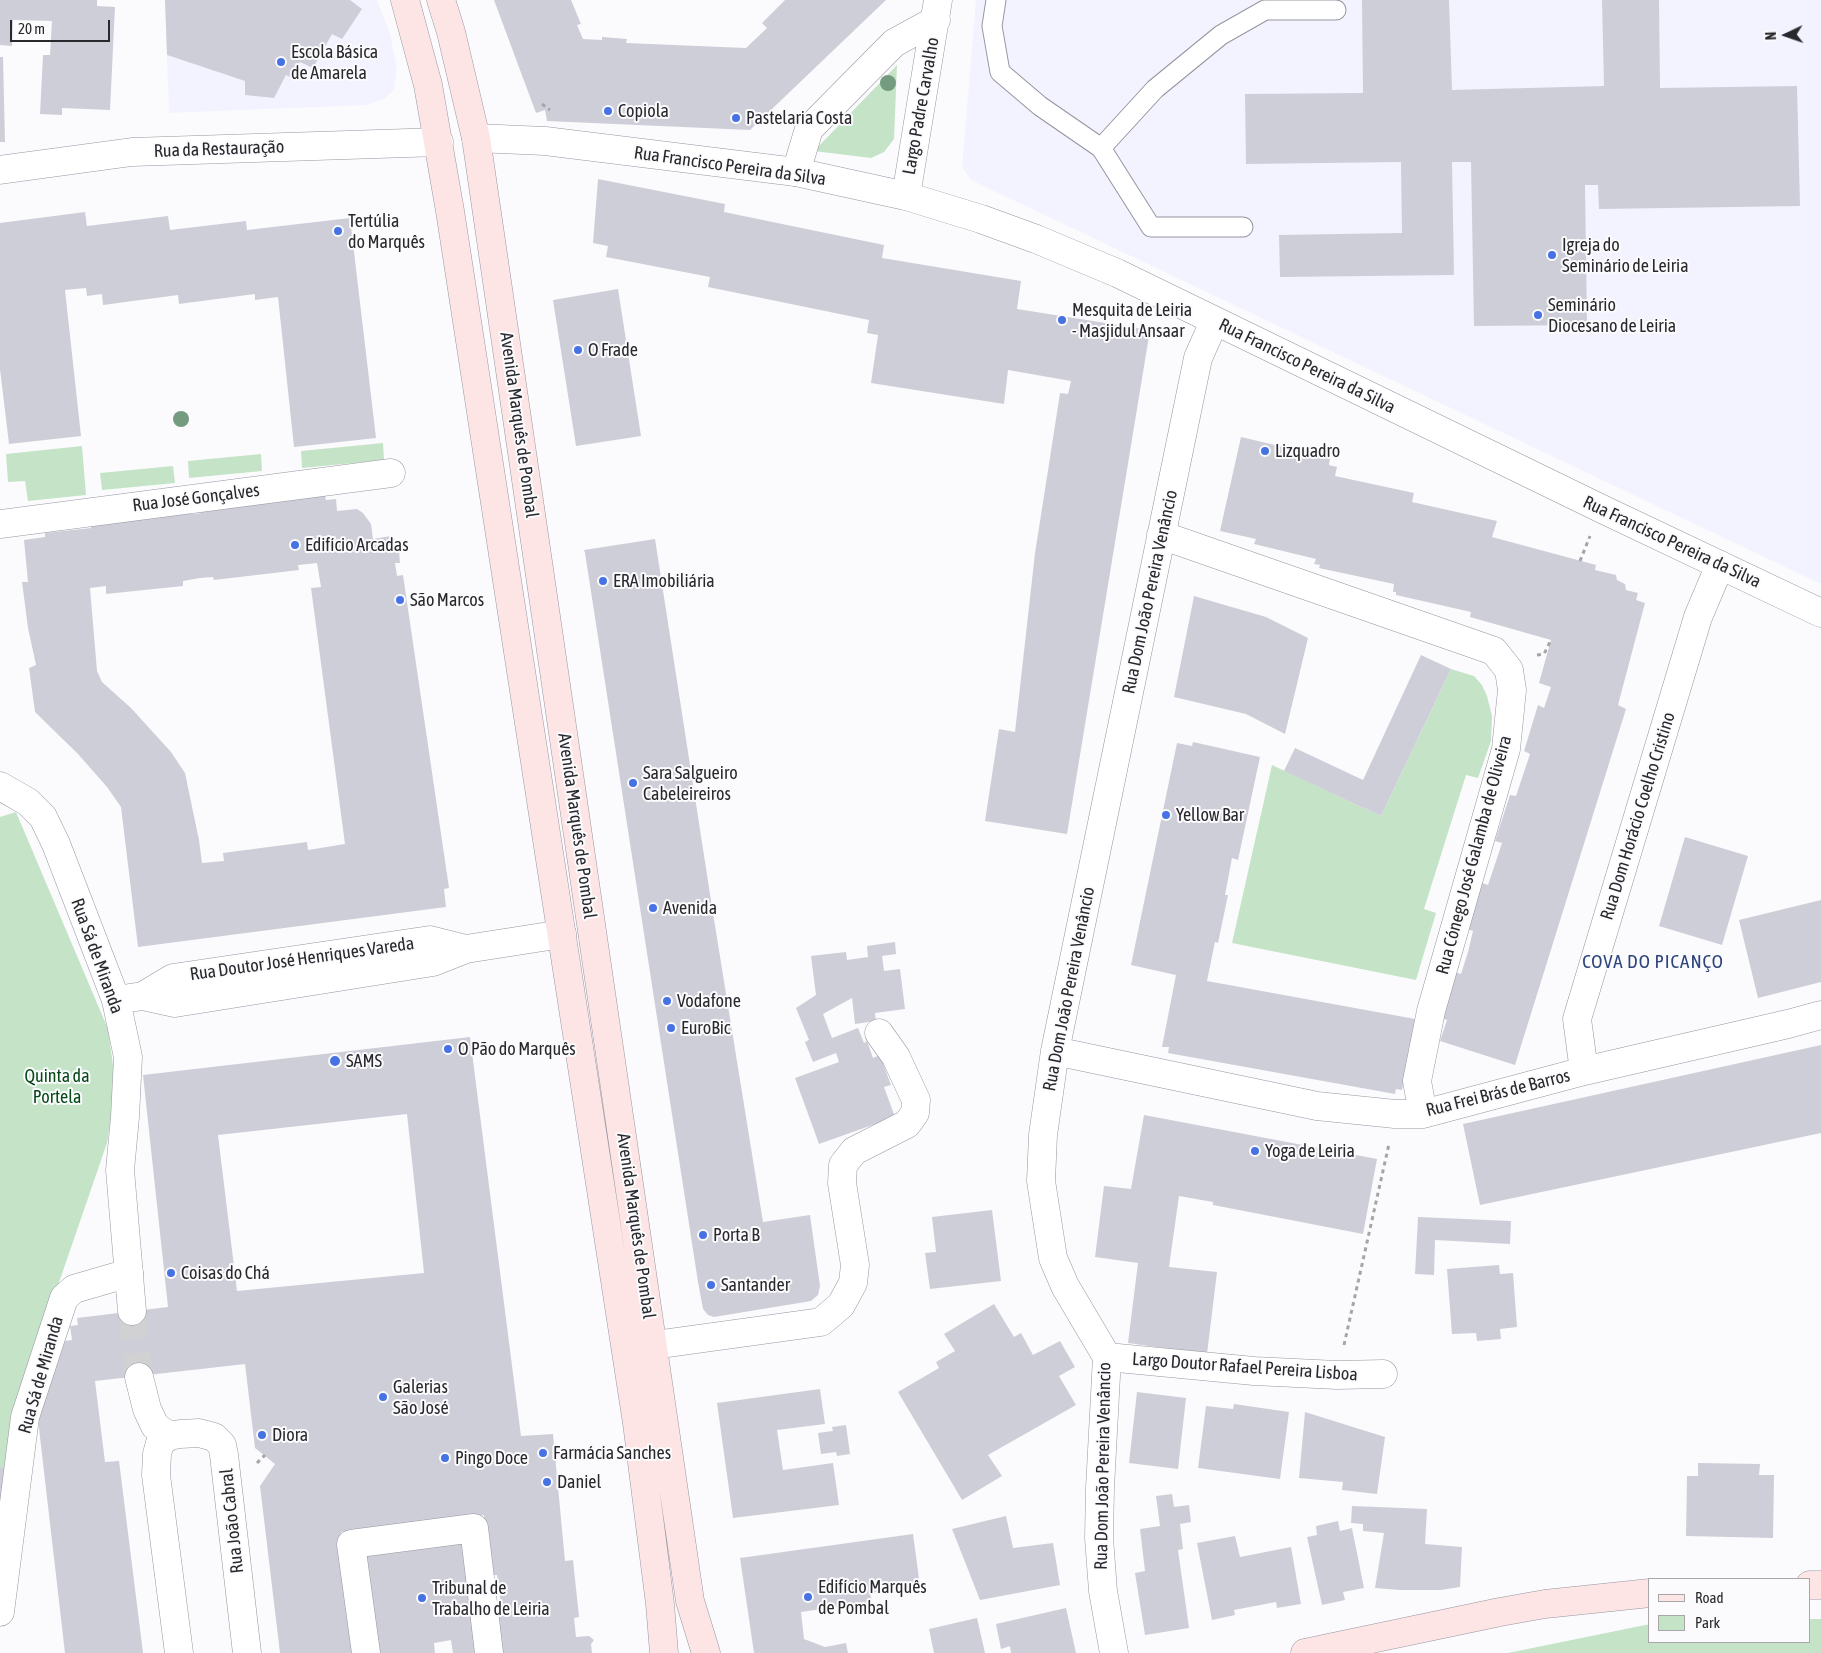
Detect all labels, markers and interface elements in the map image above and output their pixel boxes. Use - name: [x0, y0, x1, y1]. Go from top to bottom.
- scale bar: [12, 10, 112, 42]
- north arrow: [1761, 10, 1811, 60]
- text: 20 m: [18, 20, 45, 37]
- text: N: [1763, 31, 1779, 40]
- street label: Largo Padre Carvalho: [898, 36, 944, 176]
- place label: Escola Básica de Amarela: [291, 41, 378, 84]
- marker: Escola Básica de Amarela: [275, 56, 287, 68]
- place label: Copiola: [618, 100, 669, 122]
- marker: Copiola: [602, 105, 614, 117]
- place label: Pastelaria Costa: [746, 107, 852, 129]
- marker: Pastelaria Costa: [730, 112, 742, 124]
- street label: Rua da Restauração: [153, 136, 285, 162]
- street label: Rua Francisco Pereira da Silva: [633, 142, 827, 190]
- place label: Tertúlia do Marquês: [348, 210, 425, 252]
- marker: Tertúlia do Marquês: [332, 225, 344, 237]
- place label: Igreja do Seminário de Leiria: [1562, 234, 1689, 276]
- marker: Igreja do Seminário de Leiria: [1546, 249, 1558, 261]
- place label: Seminário Diocesano de Leiria: [1548, 294, 1676, 336]
- place label: Mesquita de Leiria - Masjidul Ansaar: [1072, 299, 1192, 342]
- marker: Seminário Diocesano de Leiria: [1532, 309, 1544, 321]
- marker: Mesquita de Leiria - Masjidul Ansaar: [1056, 314, 1068, 326]
- street label: Rua Francisco Pereira da Silva: [1215, 314, 1399, 418]
- street label: Avenida Marquês de Pombal: [495, 331, 543, 519]
- place label: O Frade: [588, 339, 638, 361]
- marker: O Frade: [572, 344, 584, 356]
- place label: Lizquadro: [1275, 440, 1340, 462]
- marker: Lizquadro: [1259, 445, 1271, 457]
- street label: Rua José Gonçalves: [131, 479, 261, 517]
- street label: Rua Dom João Pereira Venâncio: [1118, 488, 1182, 696]
- street label: Rua Francisco Pereira da Silva: [1580, 491, 1764, 593]
- place label: Edifício Arcadas: [305, 534, 409, 556]
- marker: Edifício Arcadas: [289, 539, 301, 551]
- place label: ERA Imobiliária: [613, 570, 715, 592]
- marker: ERA Imobiliária: [597, 575, 609, 587]
- place label: São Marcos: [410, 589, 484, 611]
- marker: São Marcos: [394, 594, 406, 606]
- street label: Rua Dom Horácio Coelho Cristino: [1596, 710, 1680, 922]
- street label: Avenida Marquês de Pombal: [553, 732, 601, 920]
- street label: Rua Cónego José Galamba de Oliveira: [1432, 733, 1516, 977]
- place label: Sara Salgueiro Cabeleireiros: [643, 762, 738, 804]
- marker: Sara Salgueiro Cabeleireiros: [627, 777, 639, 789]
- place label: Yellow Bar: [1176, 804, 1244, 826]
- marker: Yellow Bar: [1160, 809, 1172, 821]
- street label: Rua Dom João Pereira Venâncio: [1039, 885, 1099, 1093]
- street label: Rua Sá de Miranda: [66, 895, 128, 1017]
- place label: Avenida: [663, 897, 717, 919]
- marker: Avenida: [647, 902, 659, 914]
- street label: Rua Doutor José Henriques Vareda: [189, 933, 415, 985]
- district label: COVA DO PICANÇO: [1580, 951, 1726, 973]
- place label: Vodafone: [677, 990, 741, 1012]
- marker: Vodafone: [661, 995, 673, 1007]
- place label: EuroBic: [681, 1017, 730, 1039]
- marker: EuroBic: [665, 1022, 677, 1034]
- place label: O Pão do Marquês: [458, 1038, 576, 1060]
- marker: O Pão do Marquês: [442, 1043, 454, 1055]
- place label: SAMS: [346, 1050, 382, 1072]
- marker: SAMS: [328, 1054, 342, 1068]
- park label: Quinta da Portela: [25, 1065, 89, 1108]
- street label: Rua Frei Brás de Barros: [1424, 1065, 1572, 1121]
- street label: Avenida Marquês de Pombal: [612, 1132, 660, 1320]
- place label: Yoga de Leiria: [1265, 1140, 1355, 1162]
- marker: Yoga de Leiria: [1249, 1145, 1261, 1157]
- place label: Porta B: [713, 1224, 760, 1246]
- marker: Porta B: [697, 1229, 709, 1241]
- place label: Coisas do Chá: [181, 1262, 270, 1284]
- marker: Coisas do Chá: [165, 1267, 177, 1279]
- place label: Santander: [721, 1274, 790, 1296]
- marker: Santander: [705, 1279, 717, 1291]
- street label: Rua Sá de Miranda: [14, 1314, 68, 1436]
- street label: Largo Doutor Rafael Pereira Lisboa: [1132, 1348, 1358, 1386]
- street label: Rua Dom João Pereira Venâncio: [1090, 1362, 1116, 1570]
- place label: Galerias São José: [393, 1376, 449, 1418]
- marker: Galerias São José: [377, 1391, 389, 1403]
- place label: Diora: [272, 1424, 308, 1446]
- marker: Diora: [256, 1429, 268, 1441]
- place label: Farmácia Sanches: [553, 1442, 671, 1464]
- place label: Pingo Doce: [455, 1447, 528, 1469]
- marker: Farmácia Sanches: [537, 1447, 549, 1459]
- marker: Pingo Doce: [439, 1452, 451, 1464]
- street label: Rua João Cabral: [216, 1468, 248, 1574]
- place label: Daniel: [557, 1471, 601, 1493]
- marker: Daniel: [541, 1476, 553, 1488]
- place label: Edifício Marquês de Pombal: [818, 1576, 927, 1618]
- place label: Tribunal de Trabalho de Leiria: [432, 1577, 550, 1620]
- legend: [1648, 1578, 1811, 1643]
- text: Road: [1695, 1589, 1724, 1606]
- marker: Edifício Marquês de Pombal: [802, 1591, 814, 1603]
- marker: Tribunal de Trabalho de Leiria: [416, 1592, 428, 1604]
- text: Park: [1695, 1614, 1720, 1631]

